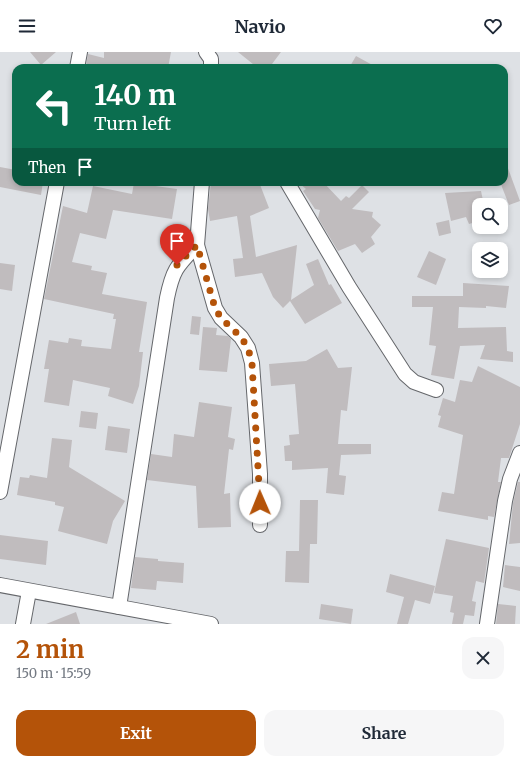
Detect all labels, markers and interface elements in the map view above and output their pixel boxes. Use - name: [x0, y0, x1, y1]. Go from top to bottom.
- icon: menu: [16, 15, 38, 37]
- text: Navio: [234, 15, 286, 38]
- icon: heart: [482, 15, 504, 37]
- text: 140 m: [94, 77, 176, 113]
- icon: left: [28, 80, 80, 132]
- text: Turn left: [94, 112, 171, 135]
- icon: arrive: [74, 156, 96, 178]
- text: Then: [28, 158, 66, 177]
- map controls: [472, 198, 508, 278]
- button: search: [472, 198, 508, 234]
- pin: [160, 224, 194, 265]
- icon: arrive: [166, 230, 188, 252]
- button: layers: [472, 242, 508, 278]
- position arrow: [239, 482, 281, 524]
- text: 2 min: [16, 634, 84, 665]
- button: close: [462, 637, 504, 679]
- text: 150 m · 15:59: [16, 665, 91, 682]
- button: Exit: [16, 710, 256, 756]
- button: Share: [264, 710, 504, 756]

